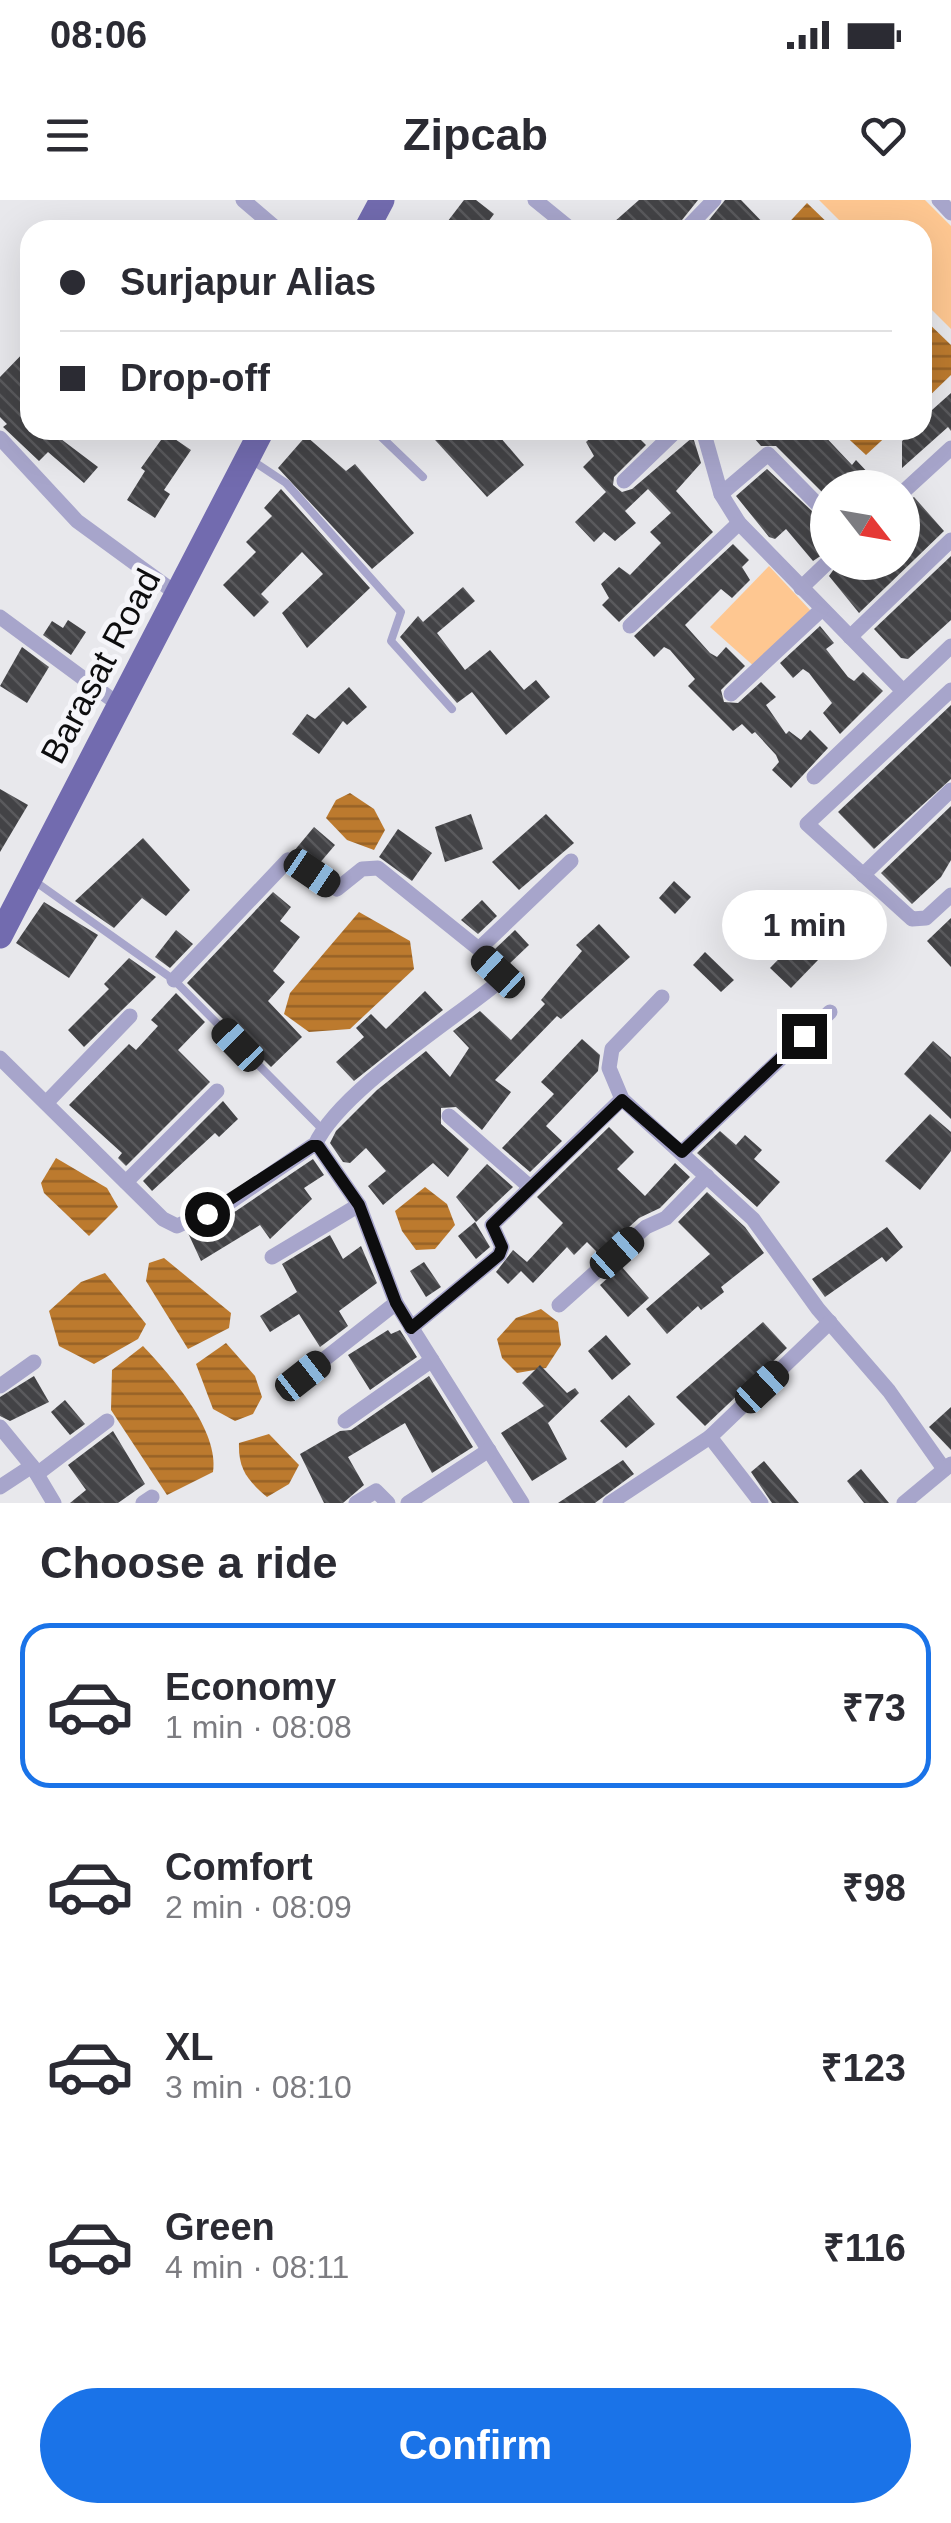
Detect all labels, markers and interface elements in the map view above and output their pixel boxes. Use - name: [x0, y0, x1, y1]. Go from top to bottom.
- text: 08:06: [50, 14, 147, 56]
- icon: menu: [40, 108, 95, 163]
- icon: heart: [856, 108, 911, 163]
- text: Zipcab: [403, 109, 548, 160]
- text: Surjapur Alias: [120, 261, 376, 303]
- text: Drop-off: [120, 357, 270, 399]
- north arrow: [810, 470, 920, 580]
- map controls: [810, 470, 920, 580]
- street label: Barasat Road: [33, 562, 167, 770]
- car: [279, 844, 345, 902]
- callout: 1 min: [722, 891, 886, 961]
- text: 1 min: [763, 907, 846, 943]
- car: [466, 941, 530, 1003]
- car: [206, 1013, 270, 1077]
- route end: [782, 1014, 827, 1059]
- route start: [185, 1192, 230, 1237]
- car: [585, 1222, 649, 1284]
- car: [270, 1346, 336, 1406]
- car: [730, 1356, 794, 1418]
- text: Choose a ride: [40, 1537, 338, 1588]
- icon: car: [45, 1661, 135, 1751]
- text: Economy: [165, 1666, 336, 1708]
- text: ₹73: [842, 1687, 906, 1729]
- text: 1 min · 08:08: [165, 1709, 352, 1745]
- icon: car: [45, 1841, 135, 1931]
- text: Comfort: [165, 1846, 313, 1888]
- text: ₹98: [842, 1867, 906, 1909]
- text: 2 min · 08:09: [165, 1889, 352, 1925]
- icon: car: [45, 2021, 135, 2111]
- text: XL: [165, 2026, 214, 2068]
- text: ₹123: [821, 2047, 906, 2089]
- text: 3 min · 08:10: [165, 2069, 352, 2105]
- icon: car: [45, 2201, 135, 2291]
- text: Green: [165, 2206, 275, 2248]
- text: ₹116: [823, 2227, 906, 2269]
- text: 4 min · 08:11: [165, 2249, 349, 2285]
- button: Confirm: [40, 2388, 911, 2503]

